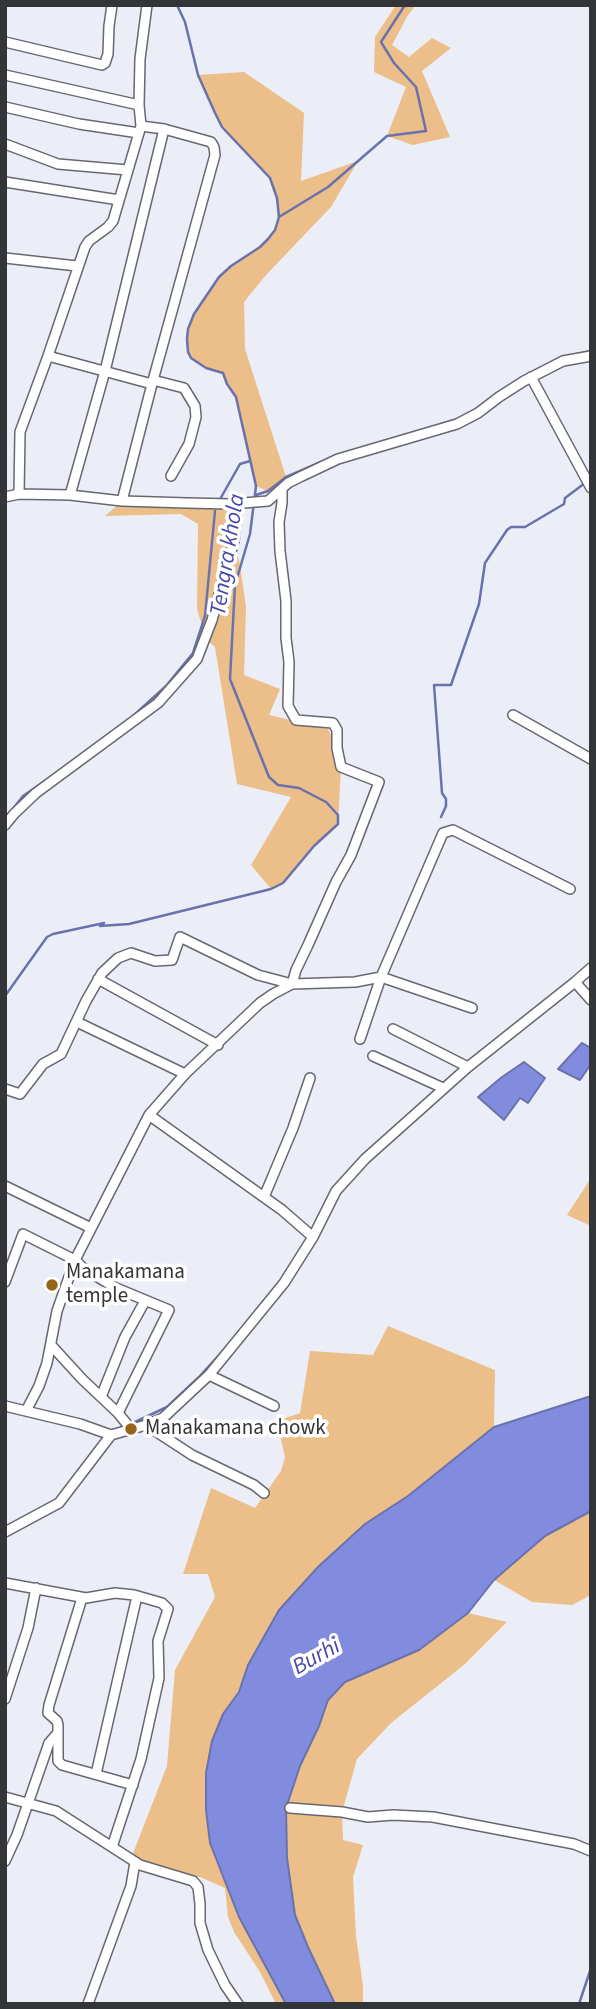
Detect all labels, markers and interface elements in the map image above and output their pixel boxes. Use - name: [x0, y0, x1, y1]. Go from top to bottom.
- water label: Tengra khola: [206, 492, 252, 618]
- place label: Manakamana temple: [66, 1260, 185, 1310]
- marker: Manakamana temple: [44, 1277, 60, 1293]
- place label: Manakamana chowk: [145, 1416, 326, 1442]
- marker: Manakamana chowk: [123, 1421, 139, 1437]
- water label: Burhi: [288, 1634, 346, 1682]

